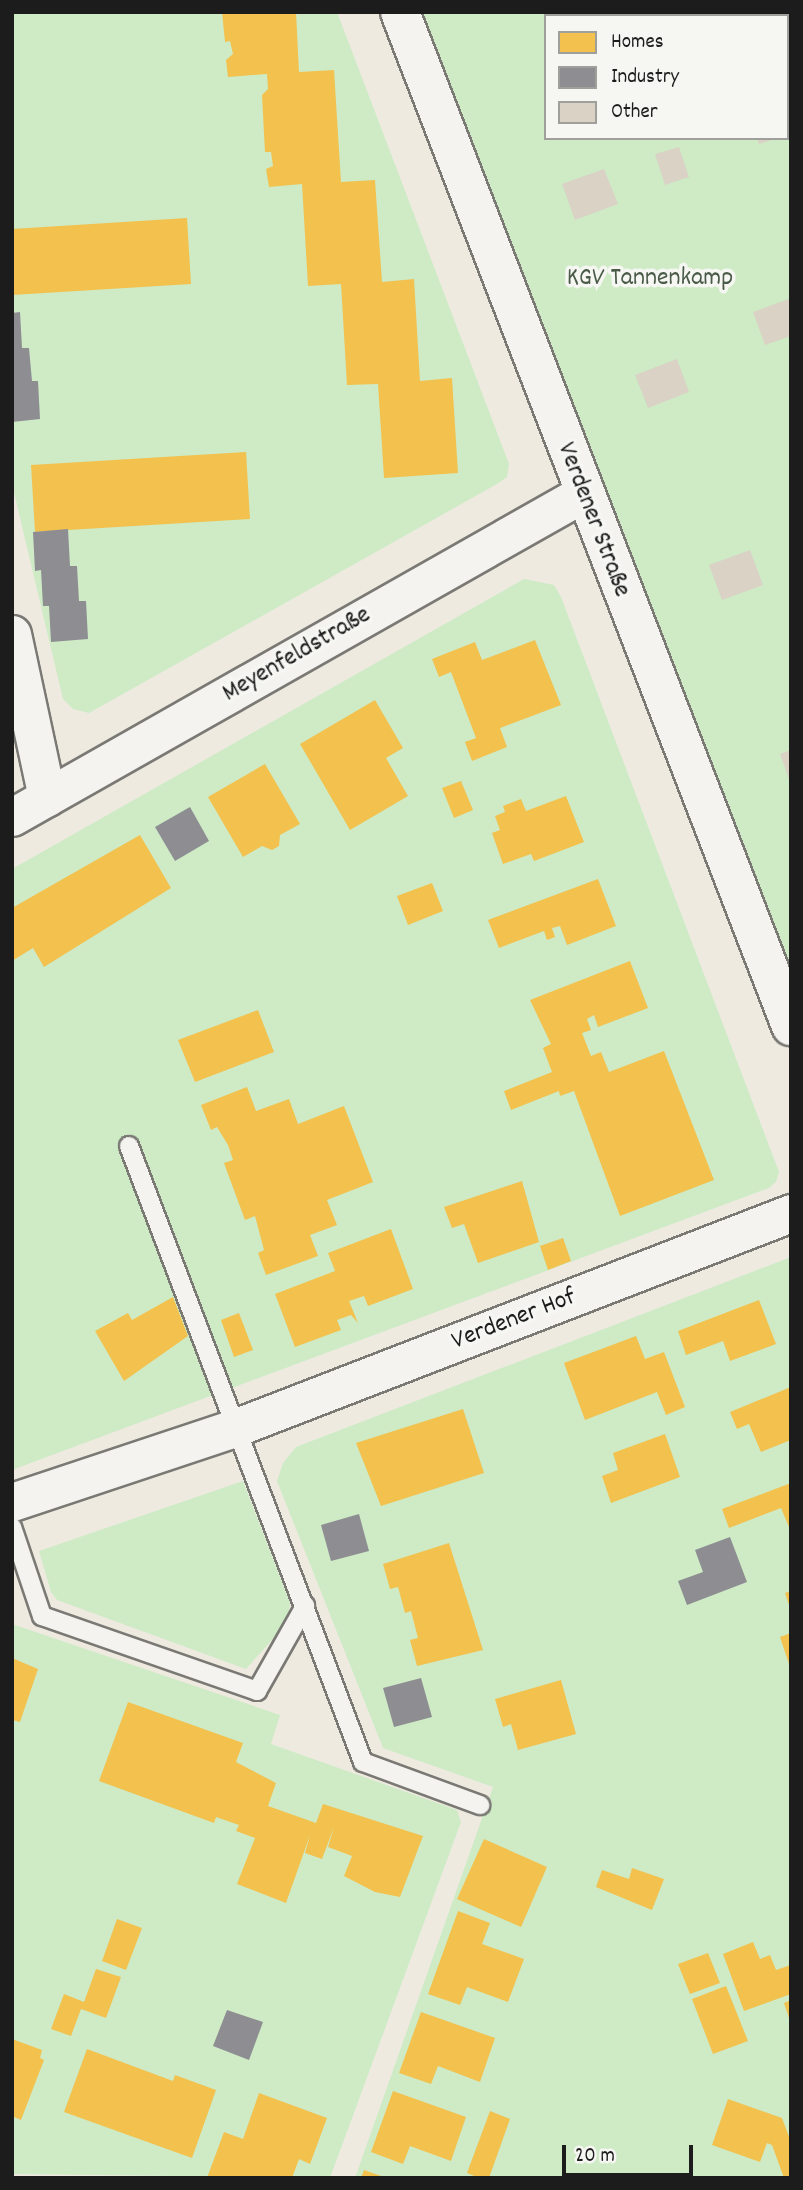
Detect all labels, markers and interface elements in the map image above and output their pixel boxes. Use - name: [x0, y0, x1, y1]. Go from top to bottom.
- legend: [544, 14, 789, 140]
- text: Homes: [611, 28, 664, 58]
- text: Industry: [611, 63, 679, 93]
- text: Other: [611, 98, 657, 128]
- park label: KGV Tannenkamp: [567, 263, 733, 295]
- street label: Verdener Straße: [549, 438, 637, 602]
- street label: Meyenfeldstraße: [217, 600, 377, 710]
- street label: Verdener Hof: [448, 1282, 580, 1358]
- scale bar: [565, 2130, 696, 2174]
- text: 20 m: [575, 2142, 615, 2172]

